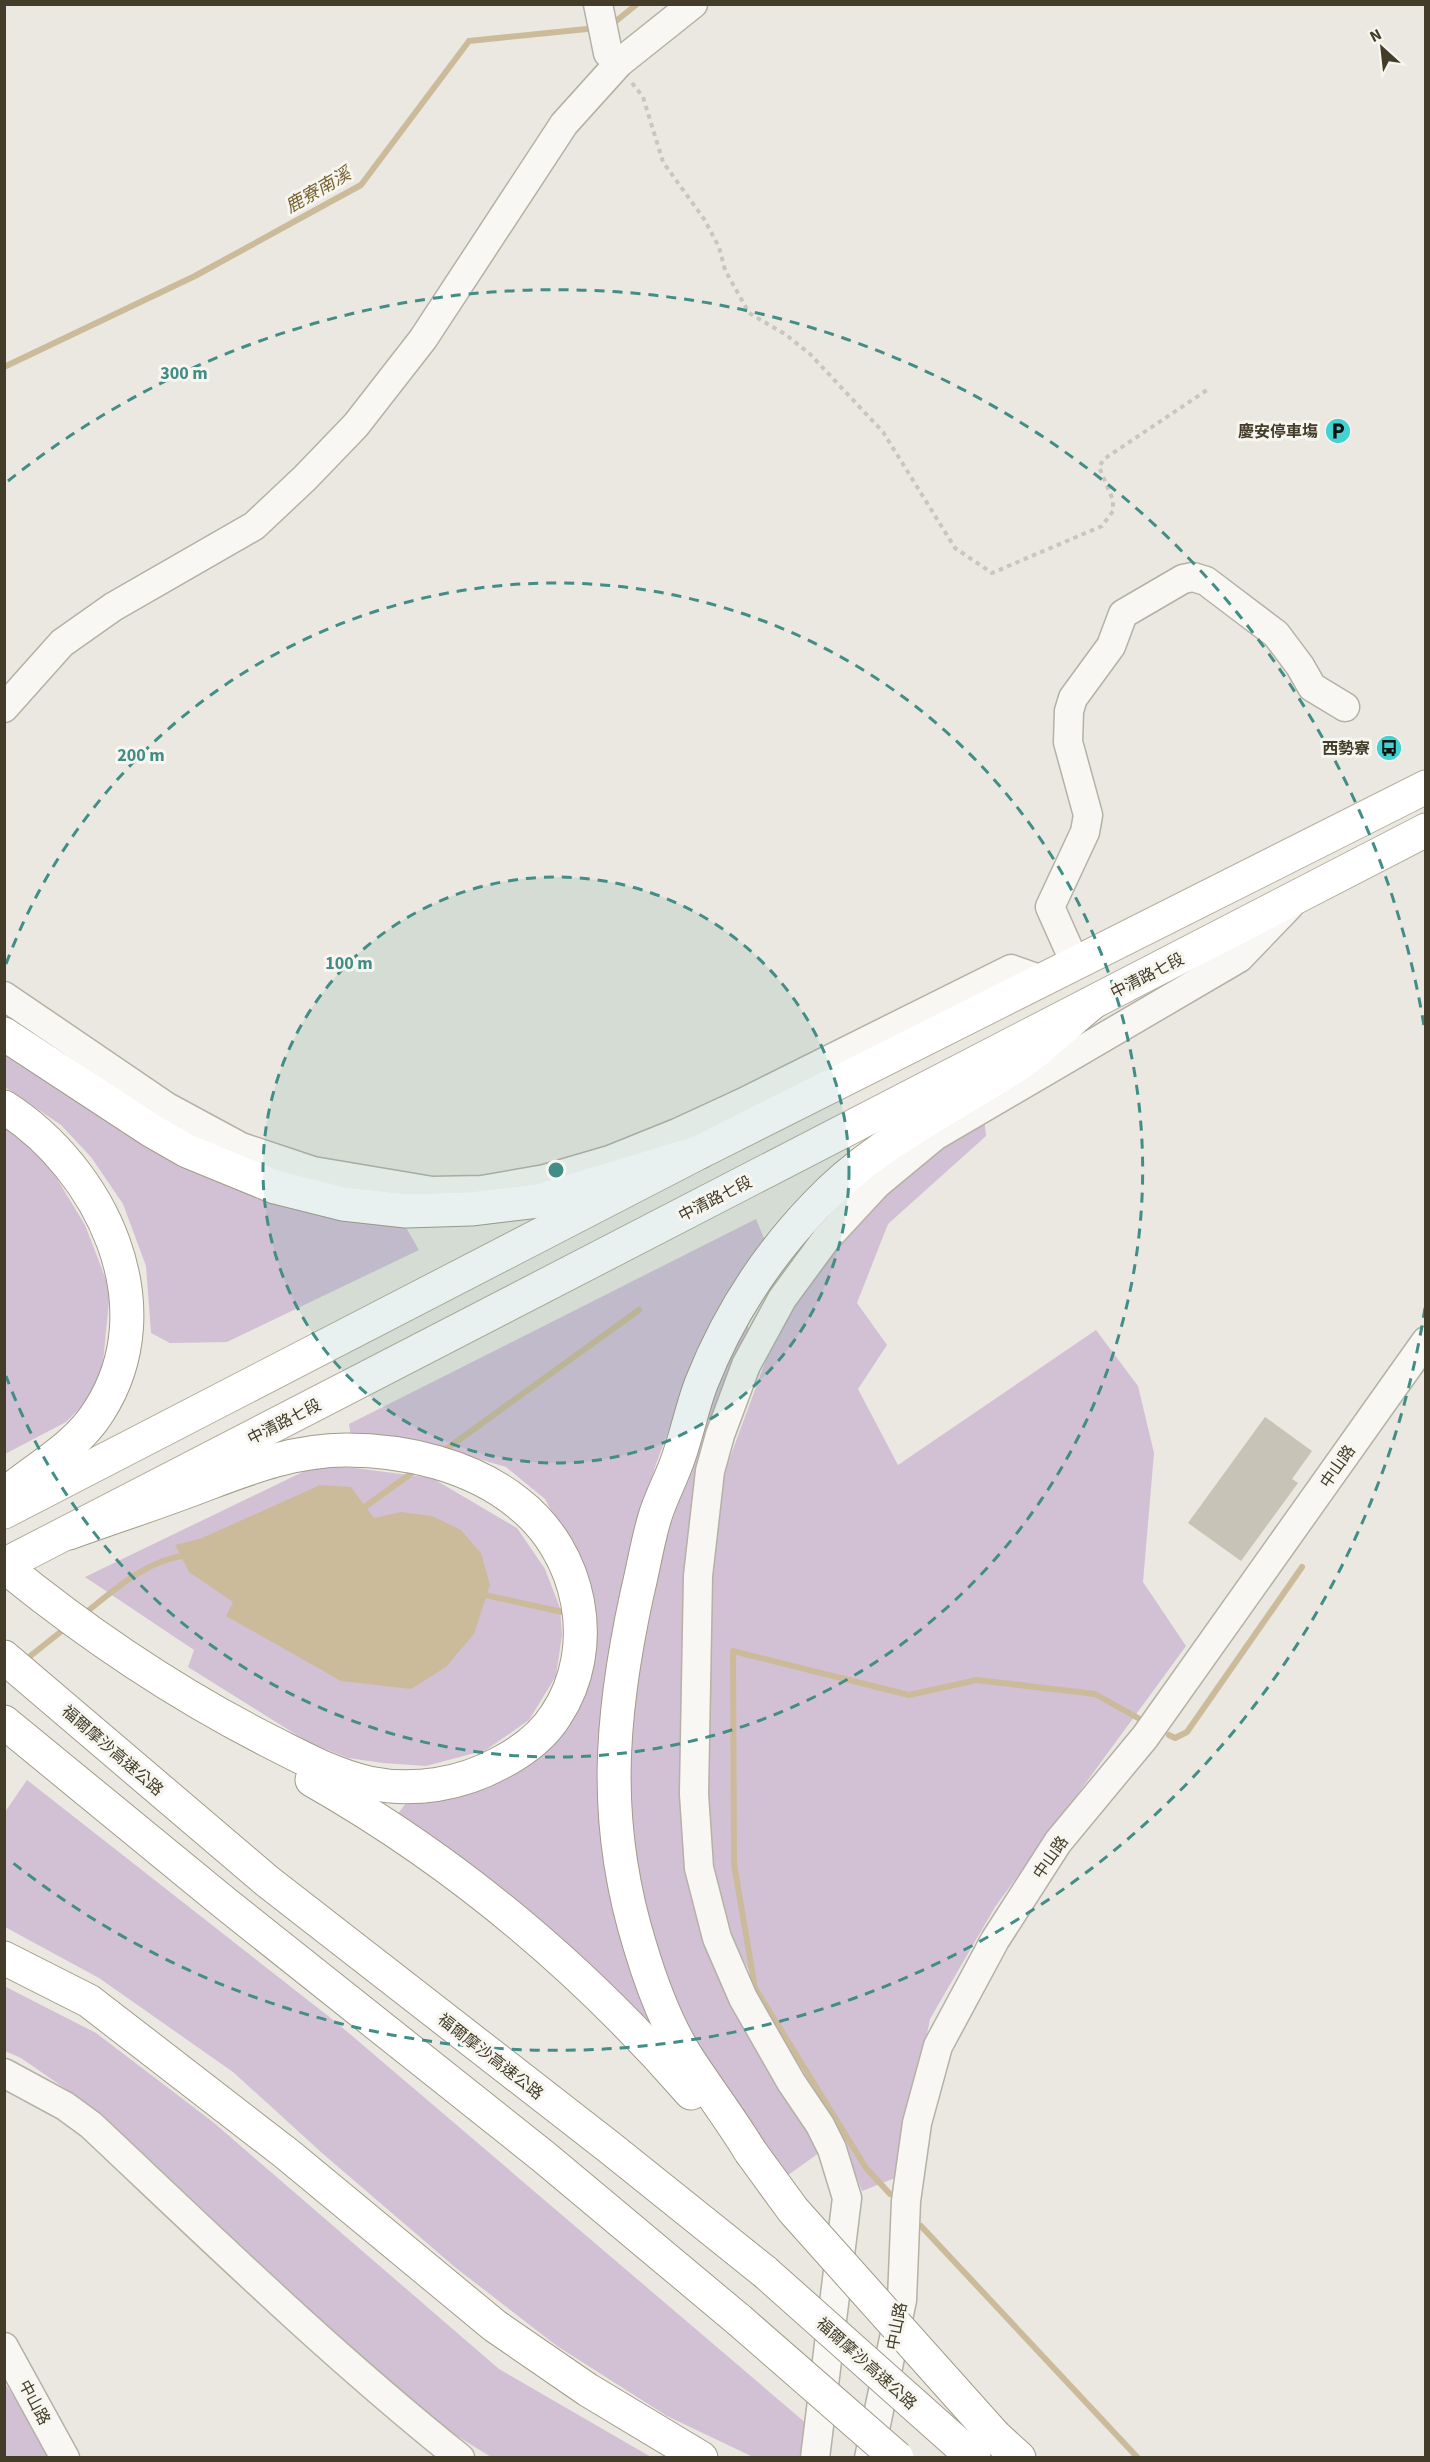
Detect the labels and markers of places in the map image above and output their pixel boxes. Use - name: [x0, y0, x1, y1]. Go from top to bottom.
- parking icon: 慶安停車塲: [1323, 416, 1353, 446]
- place label: 慶安停車塲: [1238, 421, 1318, 443]
- bus stop icon: 西勢寮: [1374, 733, 1404, 763]
- place label: 西勢寮: [1322, 738, 1370, 760]
- centre of rings: [546, 1160, 566, 1180]

